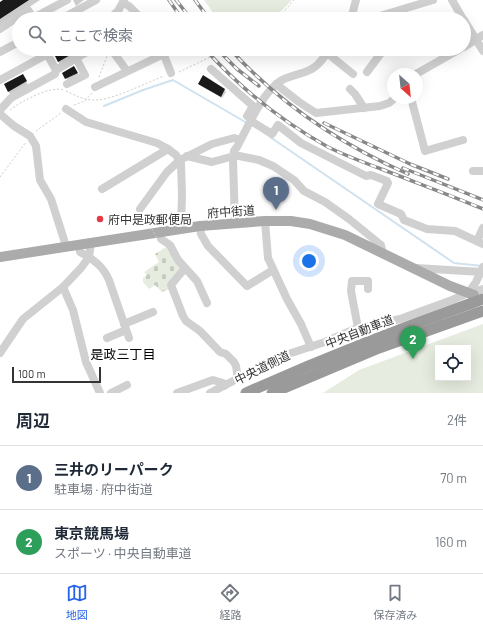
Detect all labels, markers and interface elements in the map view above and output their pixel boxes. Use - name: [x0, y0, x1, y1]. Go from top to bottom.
- search box: [12, 12, 471, 56]
- icon: search: [26, 23, 48, 45]
- text: ここで検索: [58, 26, 133, 44]
- north arrow: [387, 68, 423, 104]
- pin: 1: [263, 177, 289, 210]
- street label: 府中街道: [207, 202, 255, 220]
- place label: 府中是政郵便局: [108, 212, 192, 226]
- marker: 府中是政郵便局: [95, 214, 105, 224]
- your location: [299, 251, 319, 271]
- street label: 中央自動車道: [323, 312, 395, 350]
- pin: 2: [400, 326, 426, 359]
- map controls: [435, 345, 471, 381]
- button: locate: [435, 345, 471, 381]
- district label: 是政三丁目: [90, 346, 156, 362]
- street label: 中央道側道: [232, 348, 292, 386]
- scale bar: [12, 365, 101, 384]
- text: 100 m: [18, 367, 46, 380]
- text: 周辺: [16, 410, 50, 430]
- text: 2件: [447, 412, 467, 428]
- text: 三井のリーパーク: [54, 460, 174, 478]
- text: 1: [27, 470, 31, 486]
- text: 70 m: [440, 470, 467, 486]
- text: 駐車場 · 府中街道: [54, 481, 153, 497]
- text: 東京競馬場: [54, 524, 129, 542]
- text: 2: [25, 534, 33, 550]
- text: 160 m: [435, 534, 467, 550]
- text: スポーツ · 中央自動車道: [54, 545, 192, 561]
- tab: 地図: [66, 582, 88, 622]
- tab: 経路: [219, 582, 241, 622]
- tab: 保存済み: [373, 582, 417, 622]

